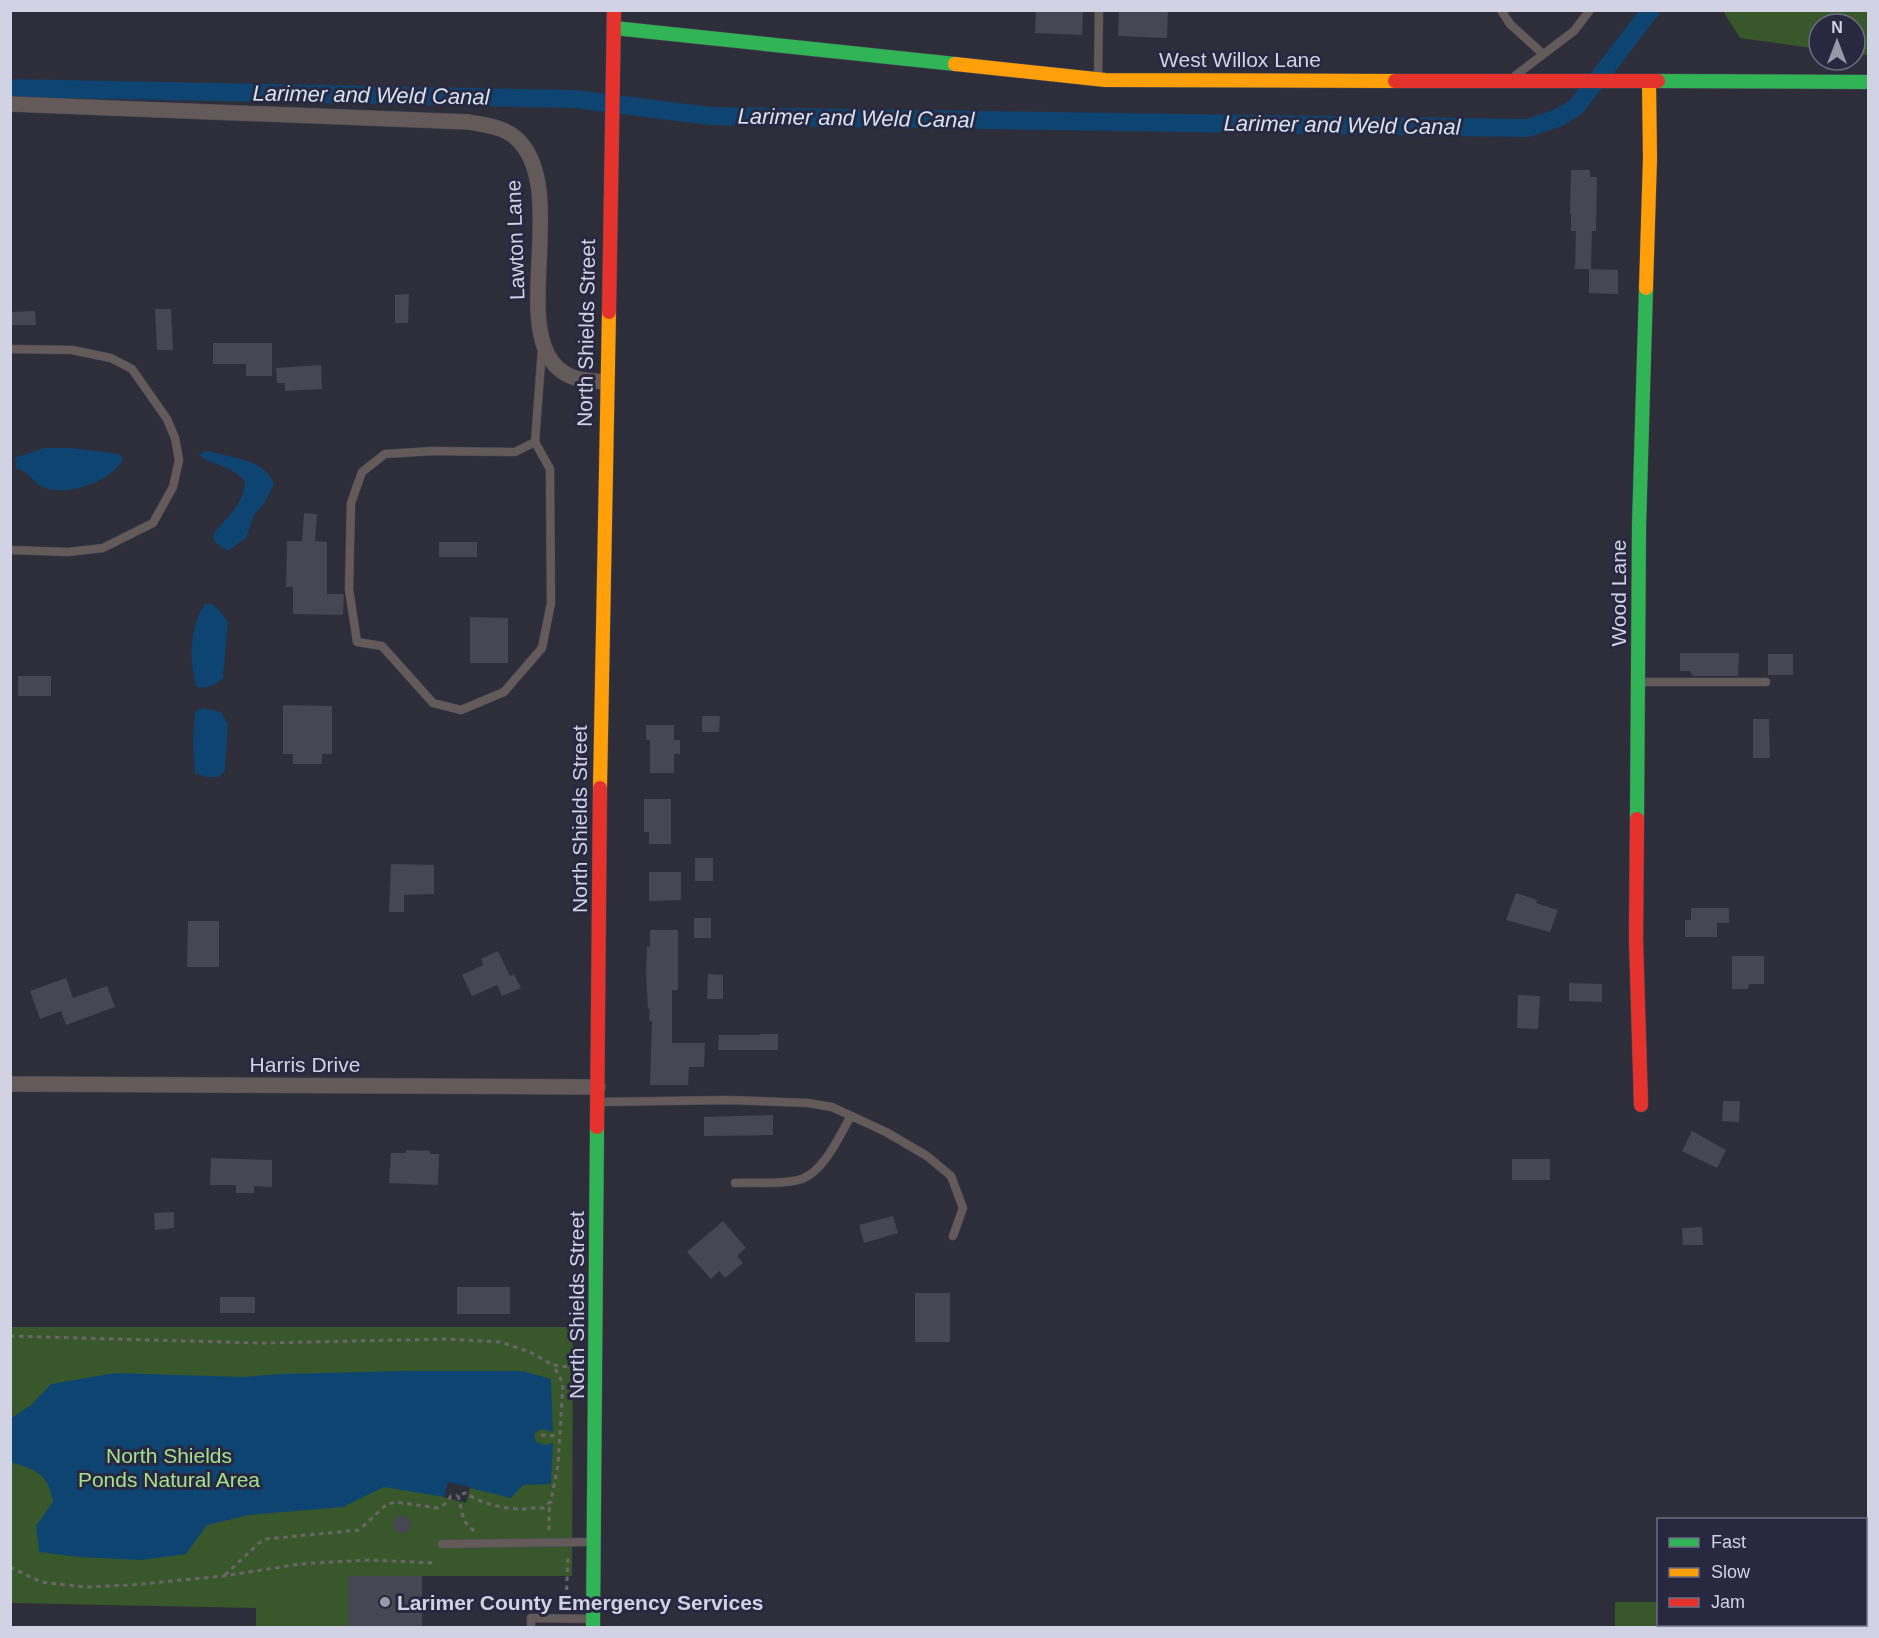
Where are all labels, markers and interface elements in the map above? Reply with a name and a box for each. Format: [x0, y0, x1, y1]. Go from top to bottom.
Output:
north arrow [1807, 12, 1867, 72]
text: N [1831, 19, 1843, 36]
street label: West Willox Lane [1159, 48, 1321, 71]
water label: Larimer and Weld Canal [252, 80, 491, 110]
water label: Larimer and Weld Canal [737, 103, 976, 133]
water label: Larimer and Weld Canal [1223, 110, 1462, 140]
street label: Lawton Lane [501, 179, 529, 301]
street label: North Shields Street [573, 239, 599, 427]
street label: Wood Lane [1607, 539, 1630, 647]
street label: North Shields Street [568, 725, 591, 913]
street label: Harris Drive [250, 1053, 360, 1076]
street label: North Shields Street [565, 1211, 588, 1399]
park label: North Shields Ponds Natural Area [78, 1444, 260, 1491]
legend [1657, 1518, 1867, 1626]
text: Fast [1711, 1532, 1746, 1552]
text: Slow [1711, 1562, 1751, 1582]
place label: Larimer County Emergency Services [397, 1591, 764, 1614]
text: Jam [1711, 1592, 1745, 1612]
marker: Larimer County Emergency Services [378, 1595, 392, 1609]

